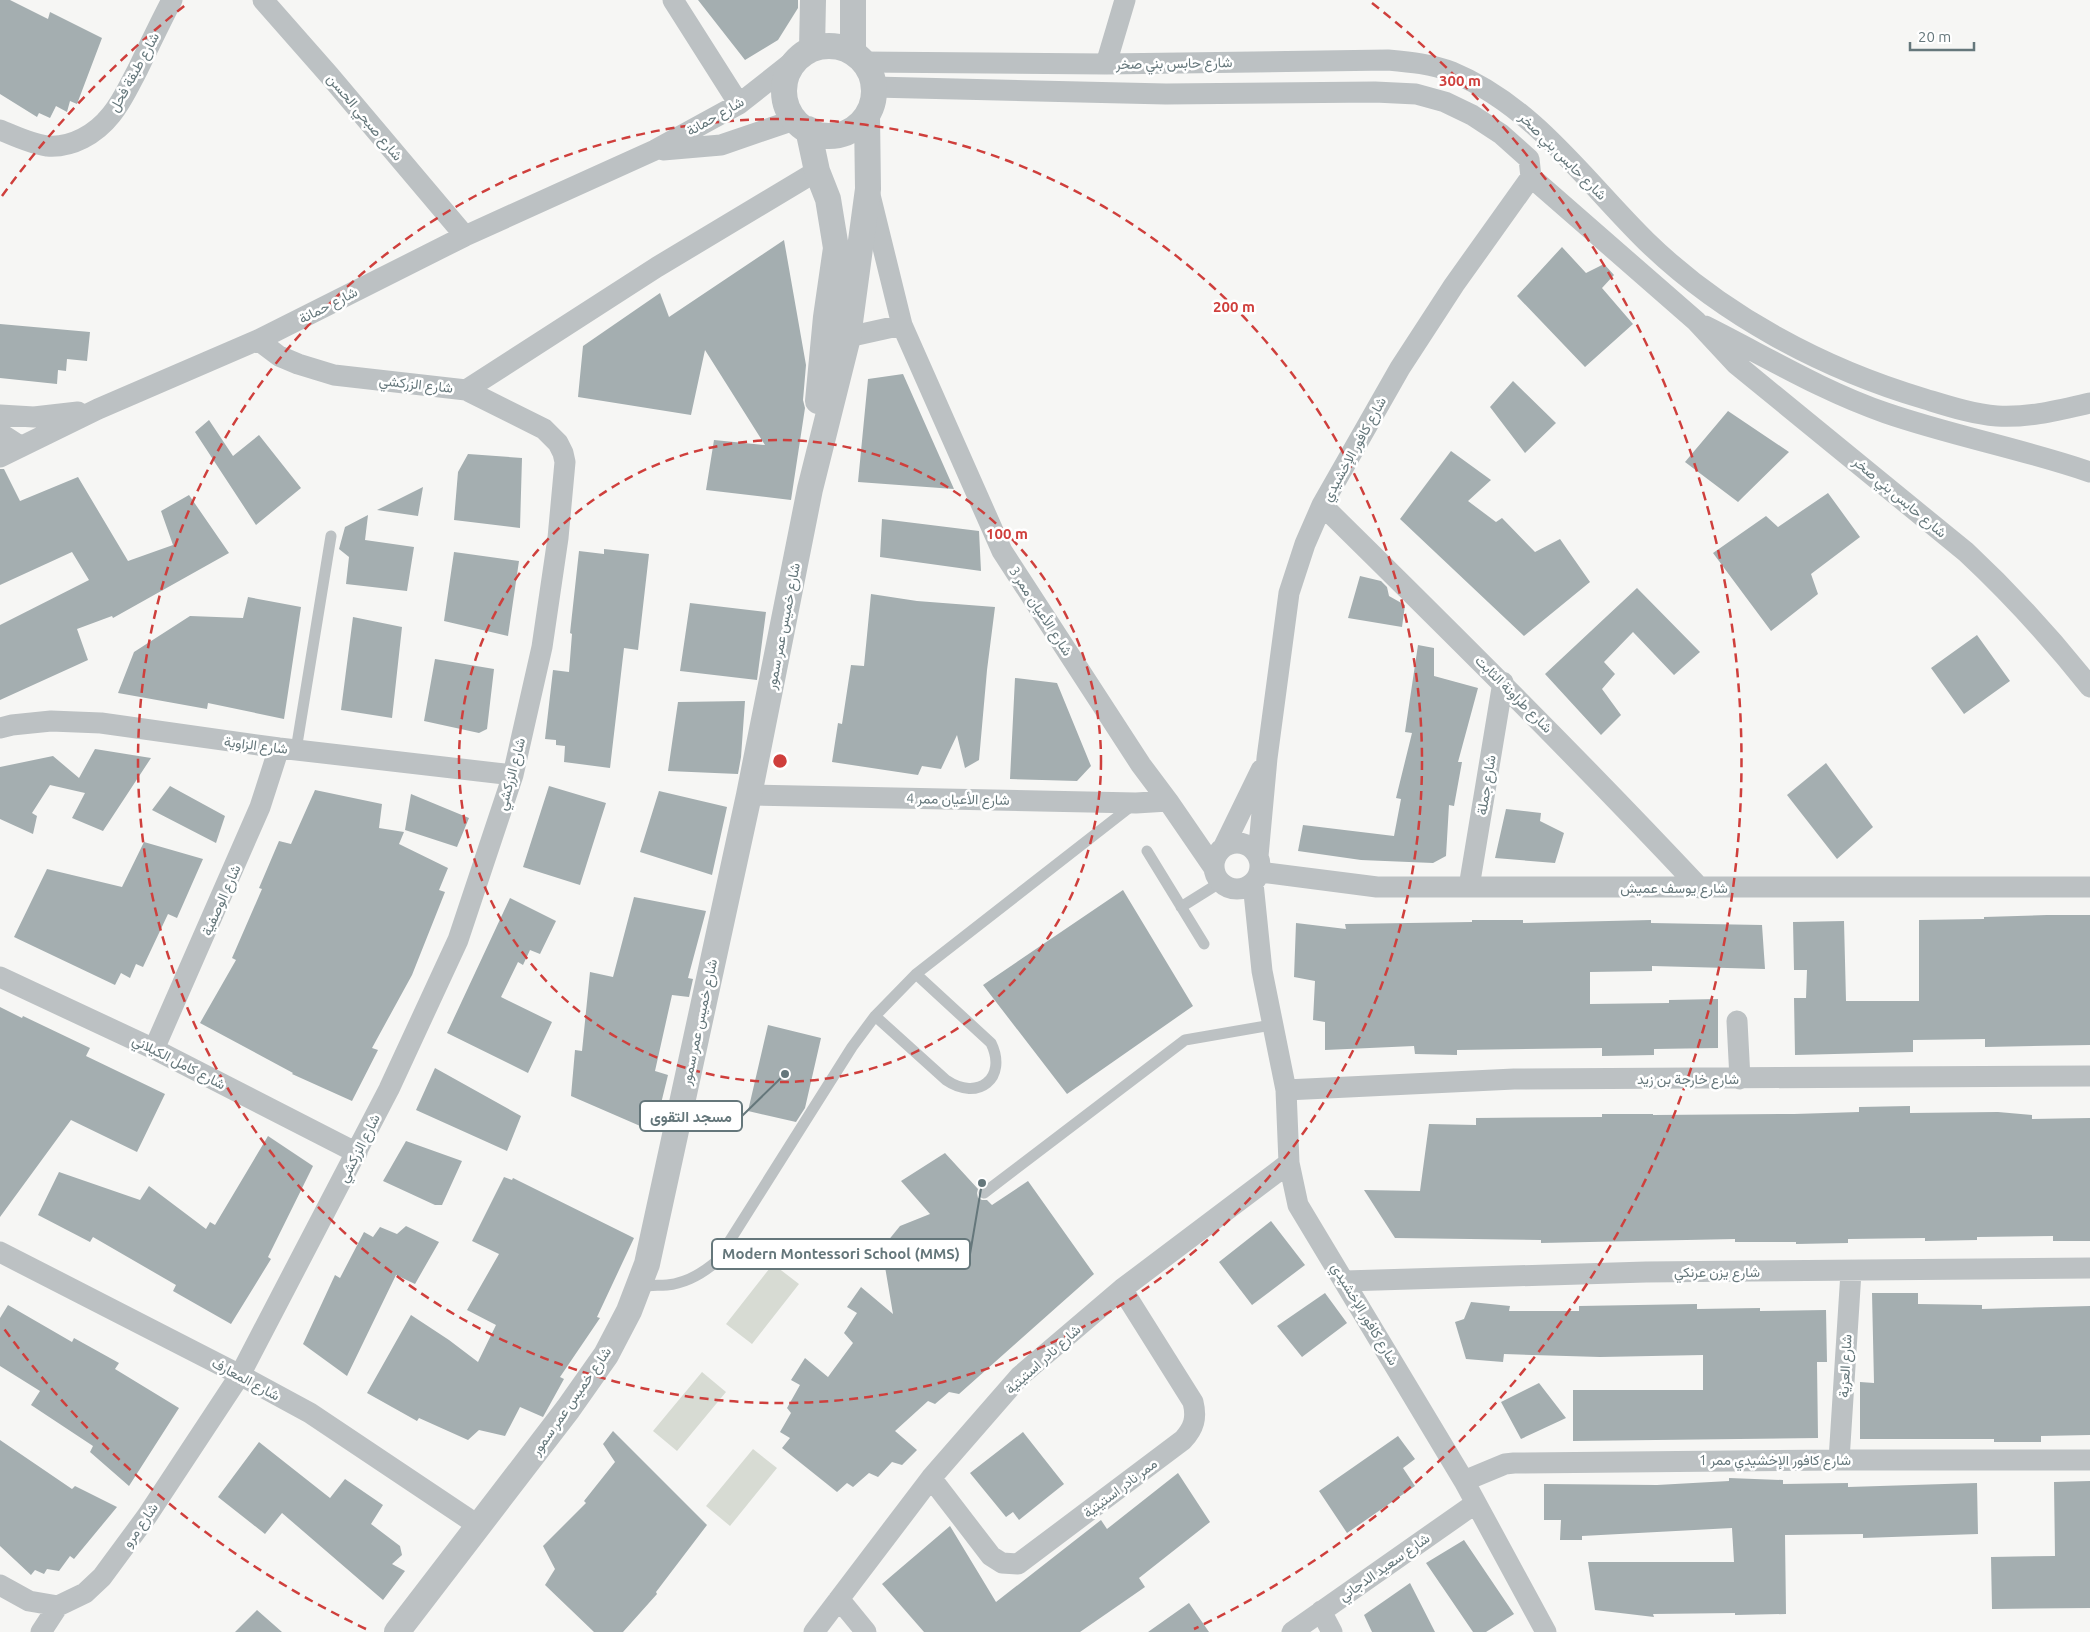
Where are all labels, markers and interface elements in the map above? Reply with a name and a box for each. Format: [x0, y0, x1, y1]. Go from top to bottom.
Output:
scale bar [1910, 20, 1974, 52]
text: 20 m [1918, 28, 1951, 45]
street label: شارع طبقة فحل [106, 30, 165, 116]
street label: شارع حابس بني صخر [1114, 54, 1233, 76]
street label: شارع صبحي الحسن [321, 70, 406, 166]
text: 300 m [1439, 72, 1481, 89]
street label: شارع حمانة [683, 93, 748, 141]
street label: شارع حابس بني صخر [1512, 108, 1610, 206]
street label: شارع حمانة [296, 283, 361, 329]
text: 200 m [1213, 298, 1255, 315]
street label: شارع الزركشي [378, 372, 454, 400]
street label: شارع كافور الإخشيدي [1319, 394, 1393, 506]
street label: شارع حابس بني صخر [1847, 453, 1950, 544]
text: 100 m [986, 525, 1028, 542]
street label: شارع خميس عمر سمور [763, 561, 806, 692]
street label: شارع الأعيان ممر 3 [1004, 563, 1076, 660]
street label: شارع طراونة الثابت [1470, 652, 1556, 738]
street label: شارع الزاوية [223, 733, 289, 760]
street label: شارع الزركشي [494, 736, 532, 813]
centre of rings [771, 752, 789, 770]
street label: شارع جملة [1473, 754, 1502, 817]
street label: شارع الأعيان ممر 4 [906, 790, 1010, 811]
street label: شارع الوصفية [198, 862, 246, 939]
street label: شارع يوسف عميش [1620, 880, 1728, 899]
street label: شارع خميس عمر سمور [678, 958, 723, 1088]
street label: شارع كامل الكيلاني [128, 1032, 228, 1096]
street label: شارع خارجة بن زيد [1637, 1071, 1739, 1090]
callout: مسجد التقوى [640, 1101, 742, 1131]
text: مسجد التقوى [650, 1108, 732, 1126]
street label: شارع الزركشي [335, 1111, 387, 1187]
callout: Modern Montessori School (MMS) [712, 1239, 970, 1269]
text: Modern Montessori School (MMS) [722, 1245, 960, 1262]
street label: شارع كافور الإخشيدي [1325, 1260, 1402, 1370]
street label: شارع يزن عرنكي [1674, 1264, 1760, 1284]
street label: شارع نادر استيتية [1002, 1321, 1086, 1399]
street label: شارع العزية [1835, 1334, 1858, 1398]
street label: شارع خميس عمر سمور [527, 1344, 617, 1461]
street label: شارع المعارف [208, 1354, 283, 1406]
street label: شارع كافور الإخشيدي ممر 1 [1699, 1452, 1851, 1472]
street label: ممر نادر استيتية [1080, 1455, 1161, 1522]
street label: شارع مرو [119, 1500, 163, 1552]
street label: شارع سعيد الدجاني [1336, 1530, 1435, 1608]

